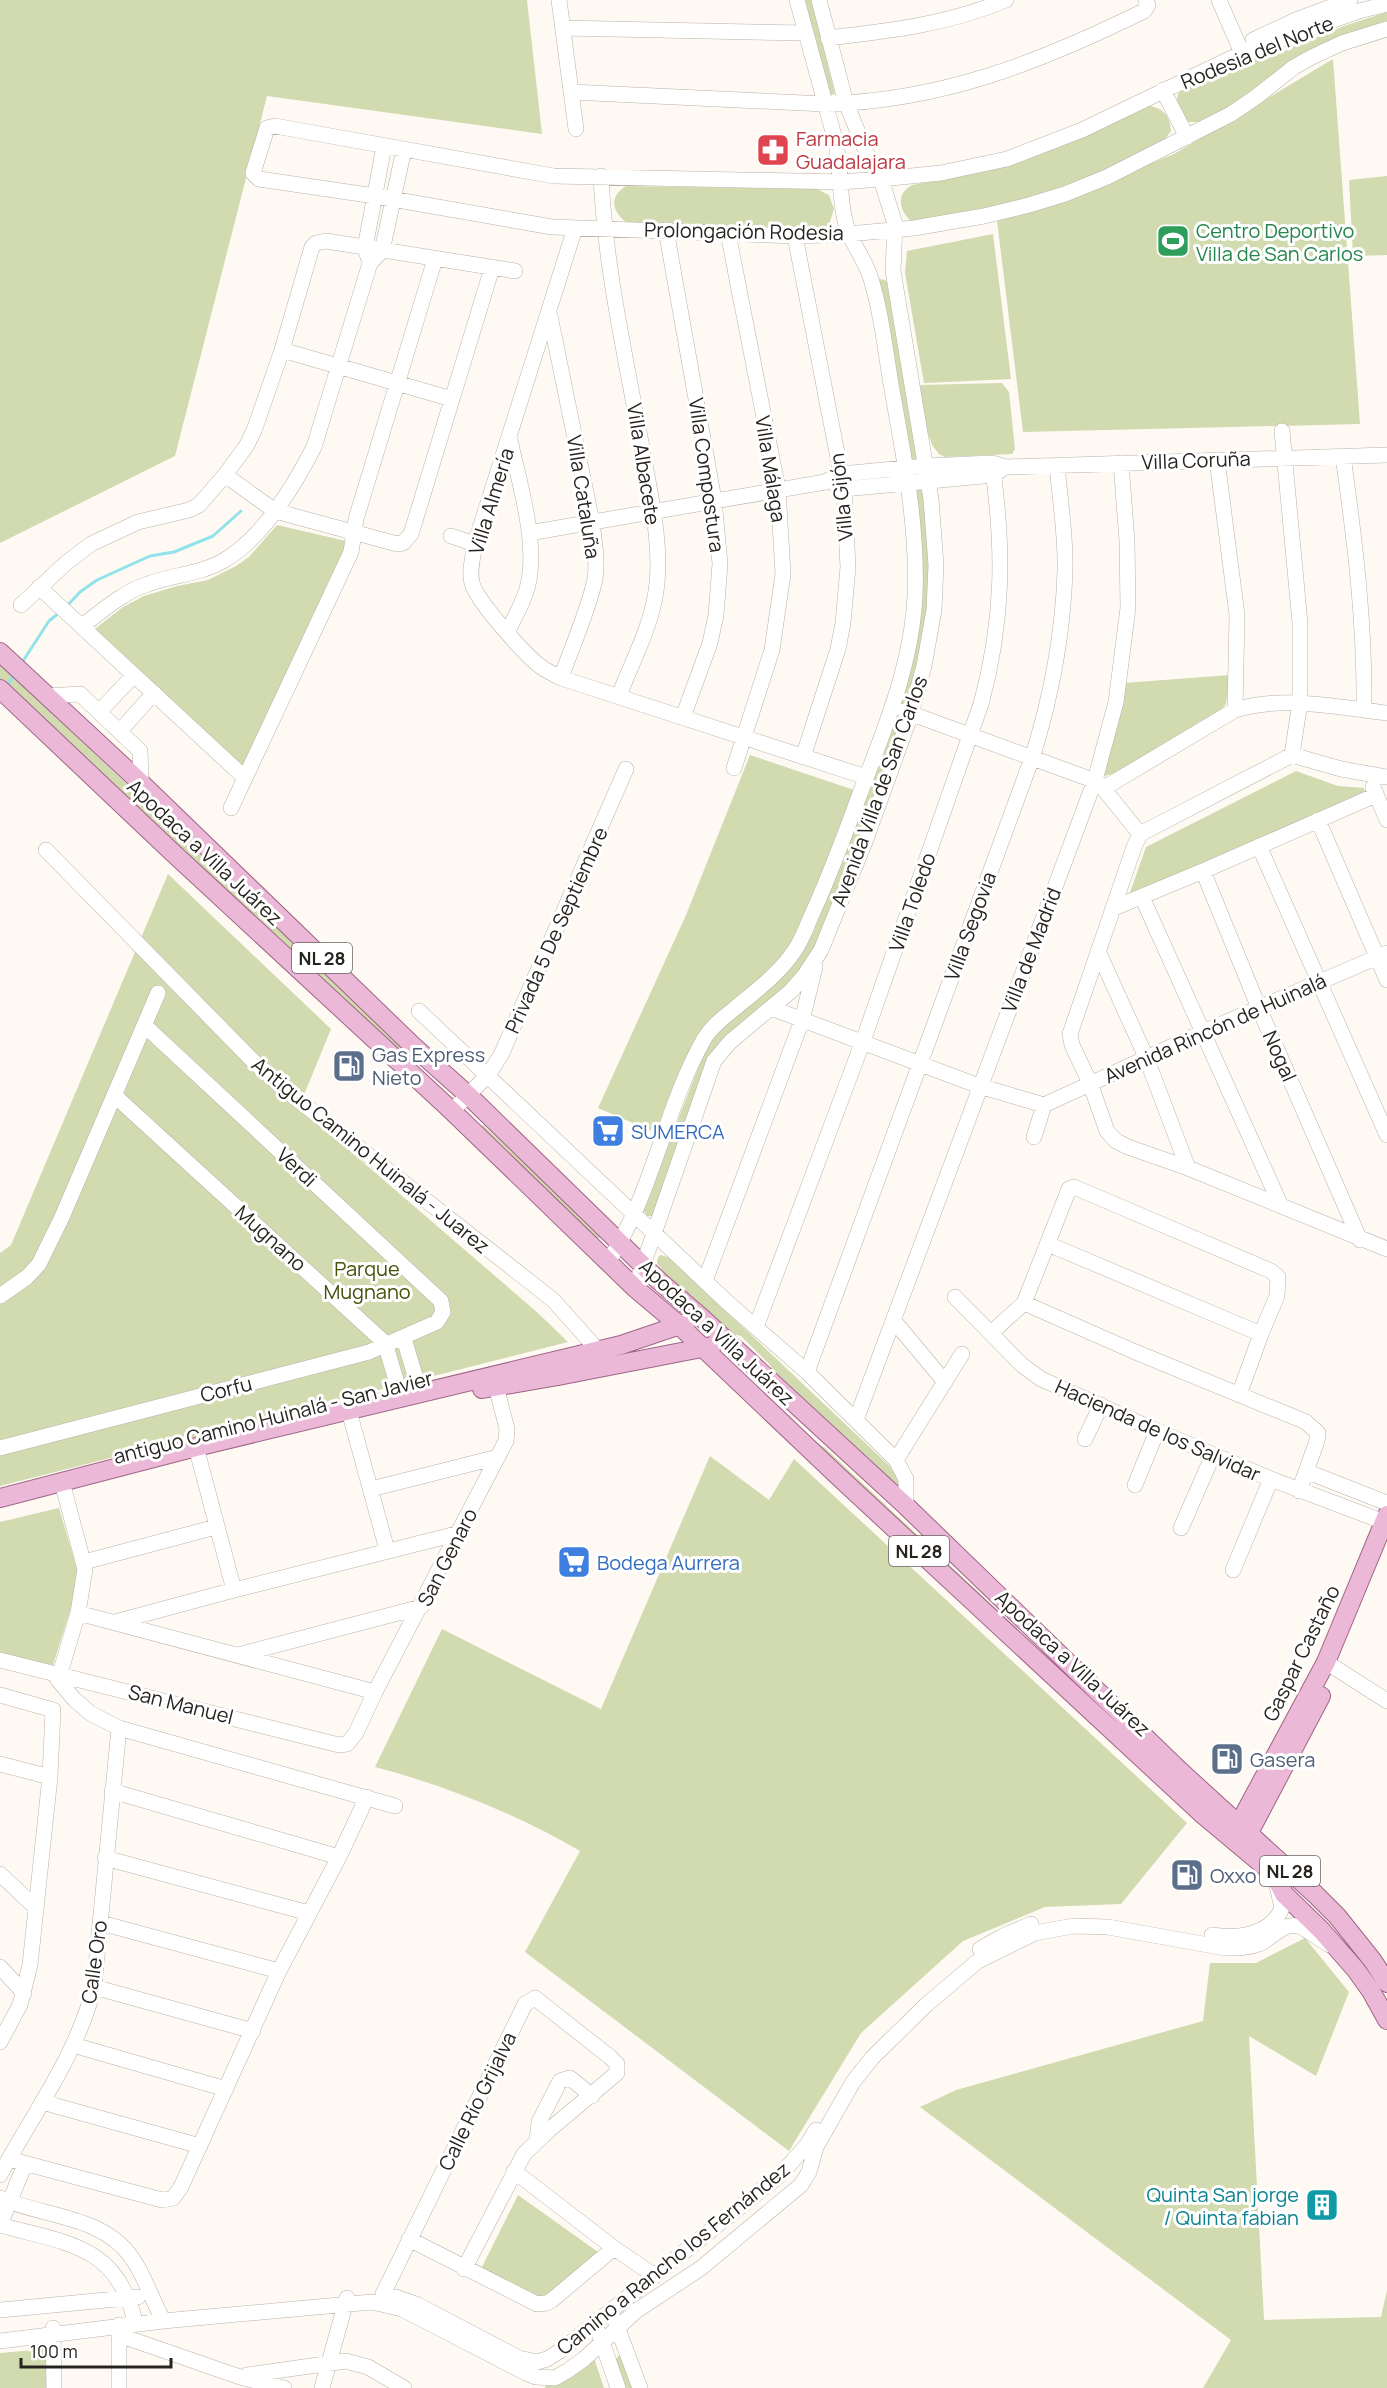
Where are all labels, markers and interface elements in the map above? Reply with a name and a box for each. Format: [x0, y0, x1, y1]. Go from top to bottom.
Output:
street label: Rodesia del Norte [1177, 9, 1337, 95]
place label: Farmacia Guadalajara [796, 125, 906, 175]
pharmacy icon: Farmacia Guadalajara [755, 132, 791, 168]
street label: Prolongación Rodesia [644, 216, 844, 246]
place label: Centro Deportivo Villa de San Carlos [1196, 217, 1363, 267]
sports icon: Centro Deportivo Villa de San Carlos [1155, 223, 1191, 259]
street label: Villa Compostura [683, 396, 731, 554]
street label: Villa Albacete [621, 401, 667, 527]
street label: Villa Málaga [749, 414, 793, 524]
street label: Villa Cataluña [561, 433, 607, 561]
street label: Villa Almería [462, 445, 520, 557]
street label: Villa Coruña [1141, 445, 1251, 475]
street label: Villa Gijón [823, 452, 859, 542]
street label: Avenida Villa de San Carlos [825, 672, 933, 910]
street label: Apodaca a Villa Juárez [122, 773, 288, 931]
street label: Privada 5 De Septiembre [498, 822, 614, 1038]
street label: Villa Toledo [882, 849, 942, 955]
street label: Villa Segovia [938, 868, 1002, 984]
street label: Villa de Madrid [995, 884, 1067, 1016]
road number: NL 28 [292, 943, 352, 973]
street label: Avenida Rincón de Huinalá [1100, 967, 1330, 1089]
street label: Nogal [1257, 1026, 1303, 1086]
place label: Gas Express Nieto [372, 1041, 485, 1091]
fuel station icon: Gas Express Nieto [331, 1048, 367, 1084]
street label: Antiguo Camino Huinalá - Juarez [247, 1051, 495, 1259]
supermarket icon: SUMERCA [590, 1113, 626, 1149]
place label: SUMERCA [631, 1118, 725, 1145]
street label: Verdi [271, 1141, 323, 1193]
street label: Mugnano [230, 1199, 313, 1277]
street label: Apodaca a Villa Juárez [634, 1253, 800, 1411]
park label: Parque Mugnano [323, 1255, 411, 1305]
street label: antiguo Camino Huinalá - San Javier [110, 1364, 436, 1470]
street label: Corfu [197, 1370, 255, 1408]
street label: Hacienda de los Salvidar [1051, 1373, 1265, 1487]
street label: San Genaro [411, 1503, 483, 1611]
road number: NL 28 [889, 1536, 949, 1566]
supermarket icon: Bodega Aurrera [556, 1544, 592, 1580]
place label: Bodega Aurrera [597, 1549, 740, 1576]
street label: Gaspar Castaño [1256, 1580, 1346, 1726]
street label: Apodaca a Villa Juárez [990, 1584, 1156, 1742]
street label: San Manuel [126, 1678, 236, 1730]
fuel station icon: Gasera [1209, 1741, 1245, 1777]
place label: Gasera [1250, 1746, 1315, 1773]
road number: NL 28 [1260, 1856, 1320, 1886]
fuel station icon: Oxxo [1169, 1857, 1205, 1893]
place label: Oxxo [1210, 1862, 1257, 1889]
street label: Calle Oro [75, 1918, 113, 2005]
street label: Calle Río Grijalva [432, 2027, 522, 2175]
street label: Camino a Rancho los Fernández [551, 2155, 795, 2361]
place label: Quinta San jorge / Quinta fabian [1146, 2181, 1299, 2231]
building icon: Quinta San jorge / Quinta fabian [1304, 2187, 1340, 2223]
scale bar [21, 2331, 171, 2369]
text: 100 m [30, 2339, 78, 2363]

